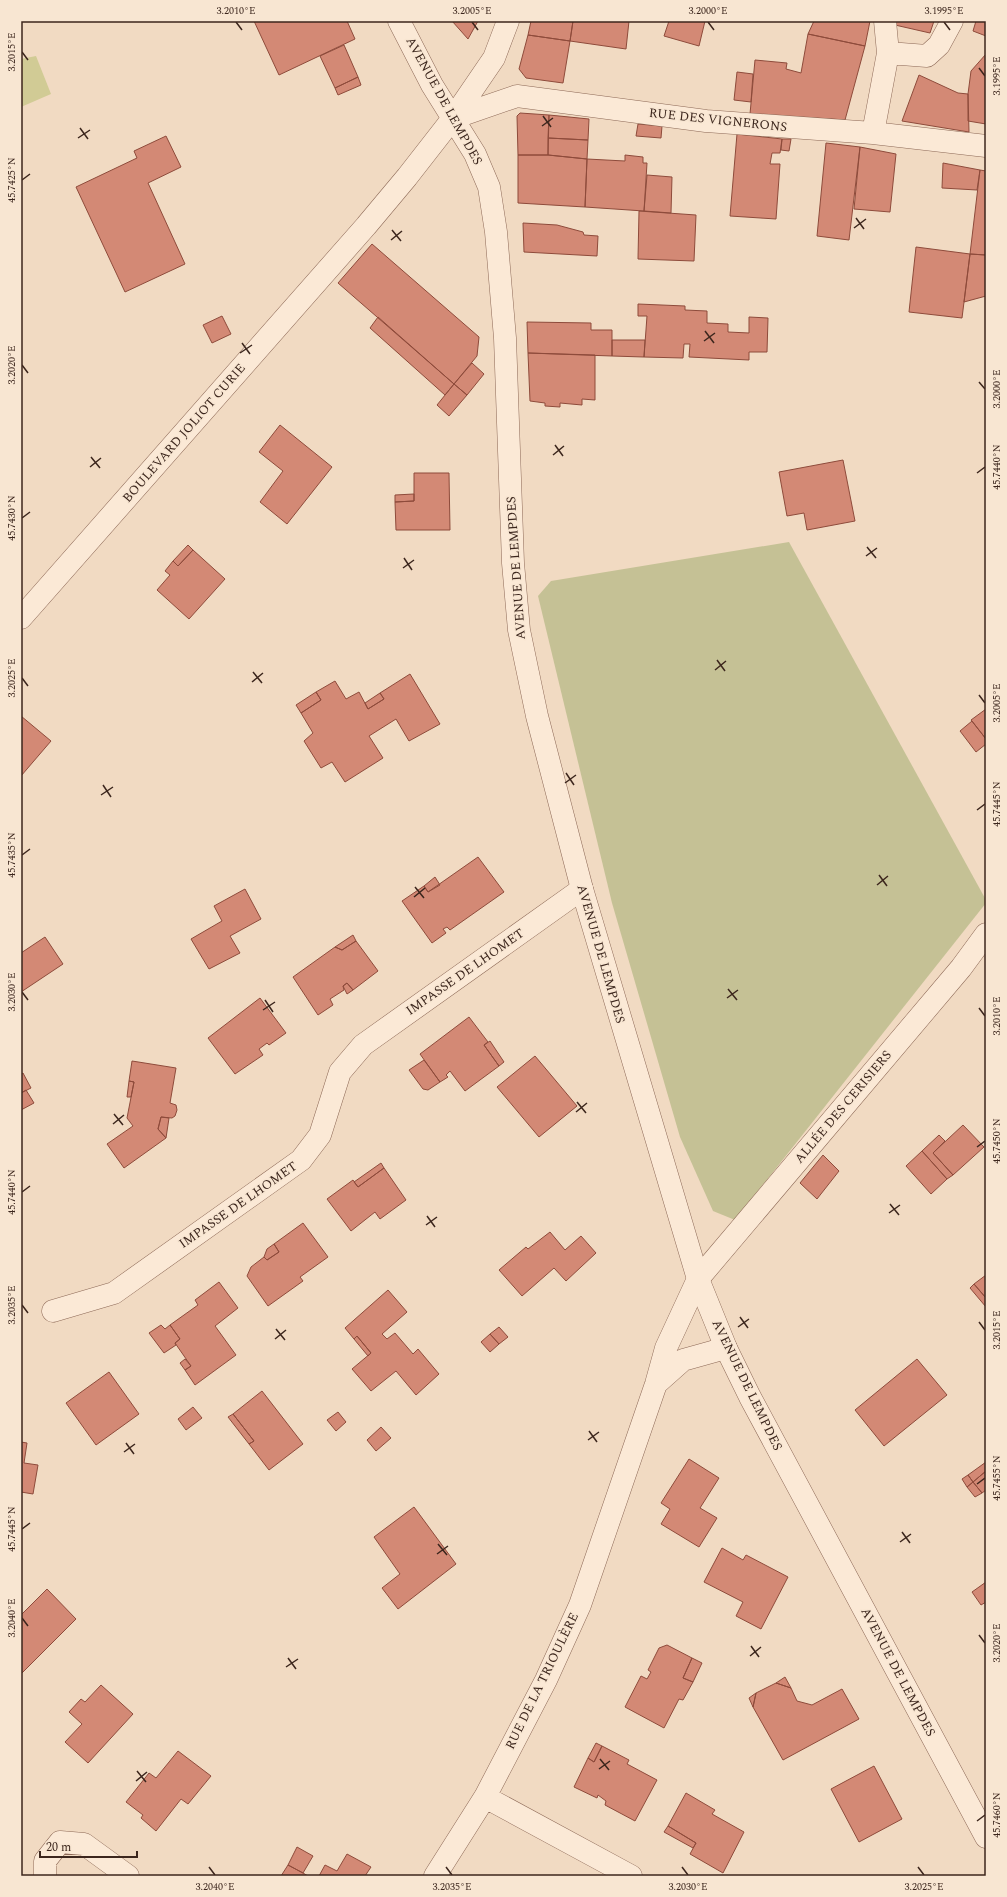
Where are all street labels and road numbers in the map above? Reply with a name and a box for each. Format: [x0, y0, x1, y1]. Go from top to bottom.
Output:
street label: AVENUE DE LEMPDES [400, 33, 488, 169]
street label: RUE DES VIGNERONS [648, 103, 788, 137]
street label: BOULEVARD JOLIOT CURIE [118, 359, 250, 507]
street label: AVENUE DE LEMPDES [501, 496, 531, 640]
street label: AVENUE DE LEMPDES [572, 882, 630, 1026]
street label: IMPASSE DE LHOMET [402, 923, 529, 1021]
street label: ALLÉE DES CERISIERS [790, 1046, 896, 1168]
street label: IMPASSE DE LHOMET [175, 1156, 302, 1254]
street label: AVENUE DE LEMPDES [707, 1316, 788, 1454]
street label: AVENUE DE LEMPDES [855, 1604, 941, 1740]
street label: RUE DE LA TRIOULÈRE [500, 1609, 584, 1753]

